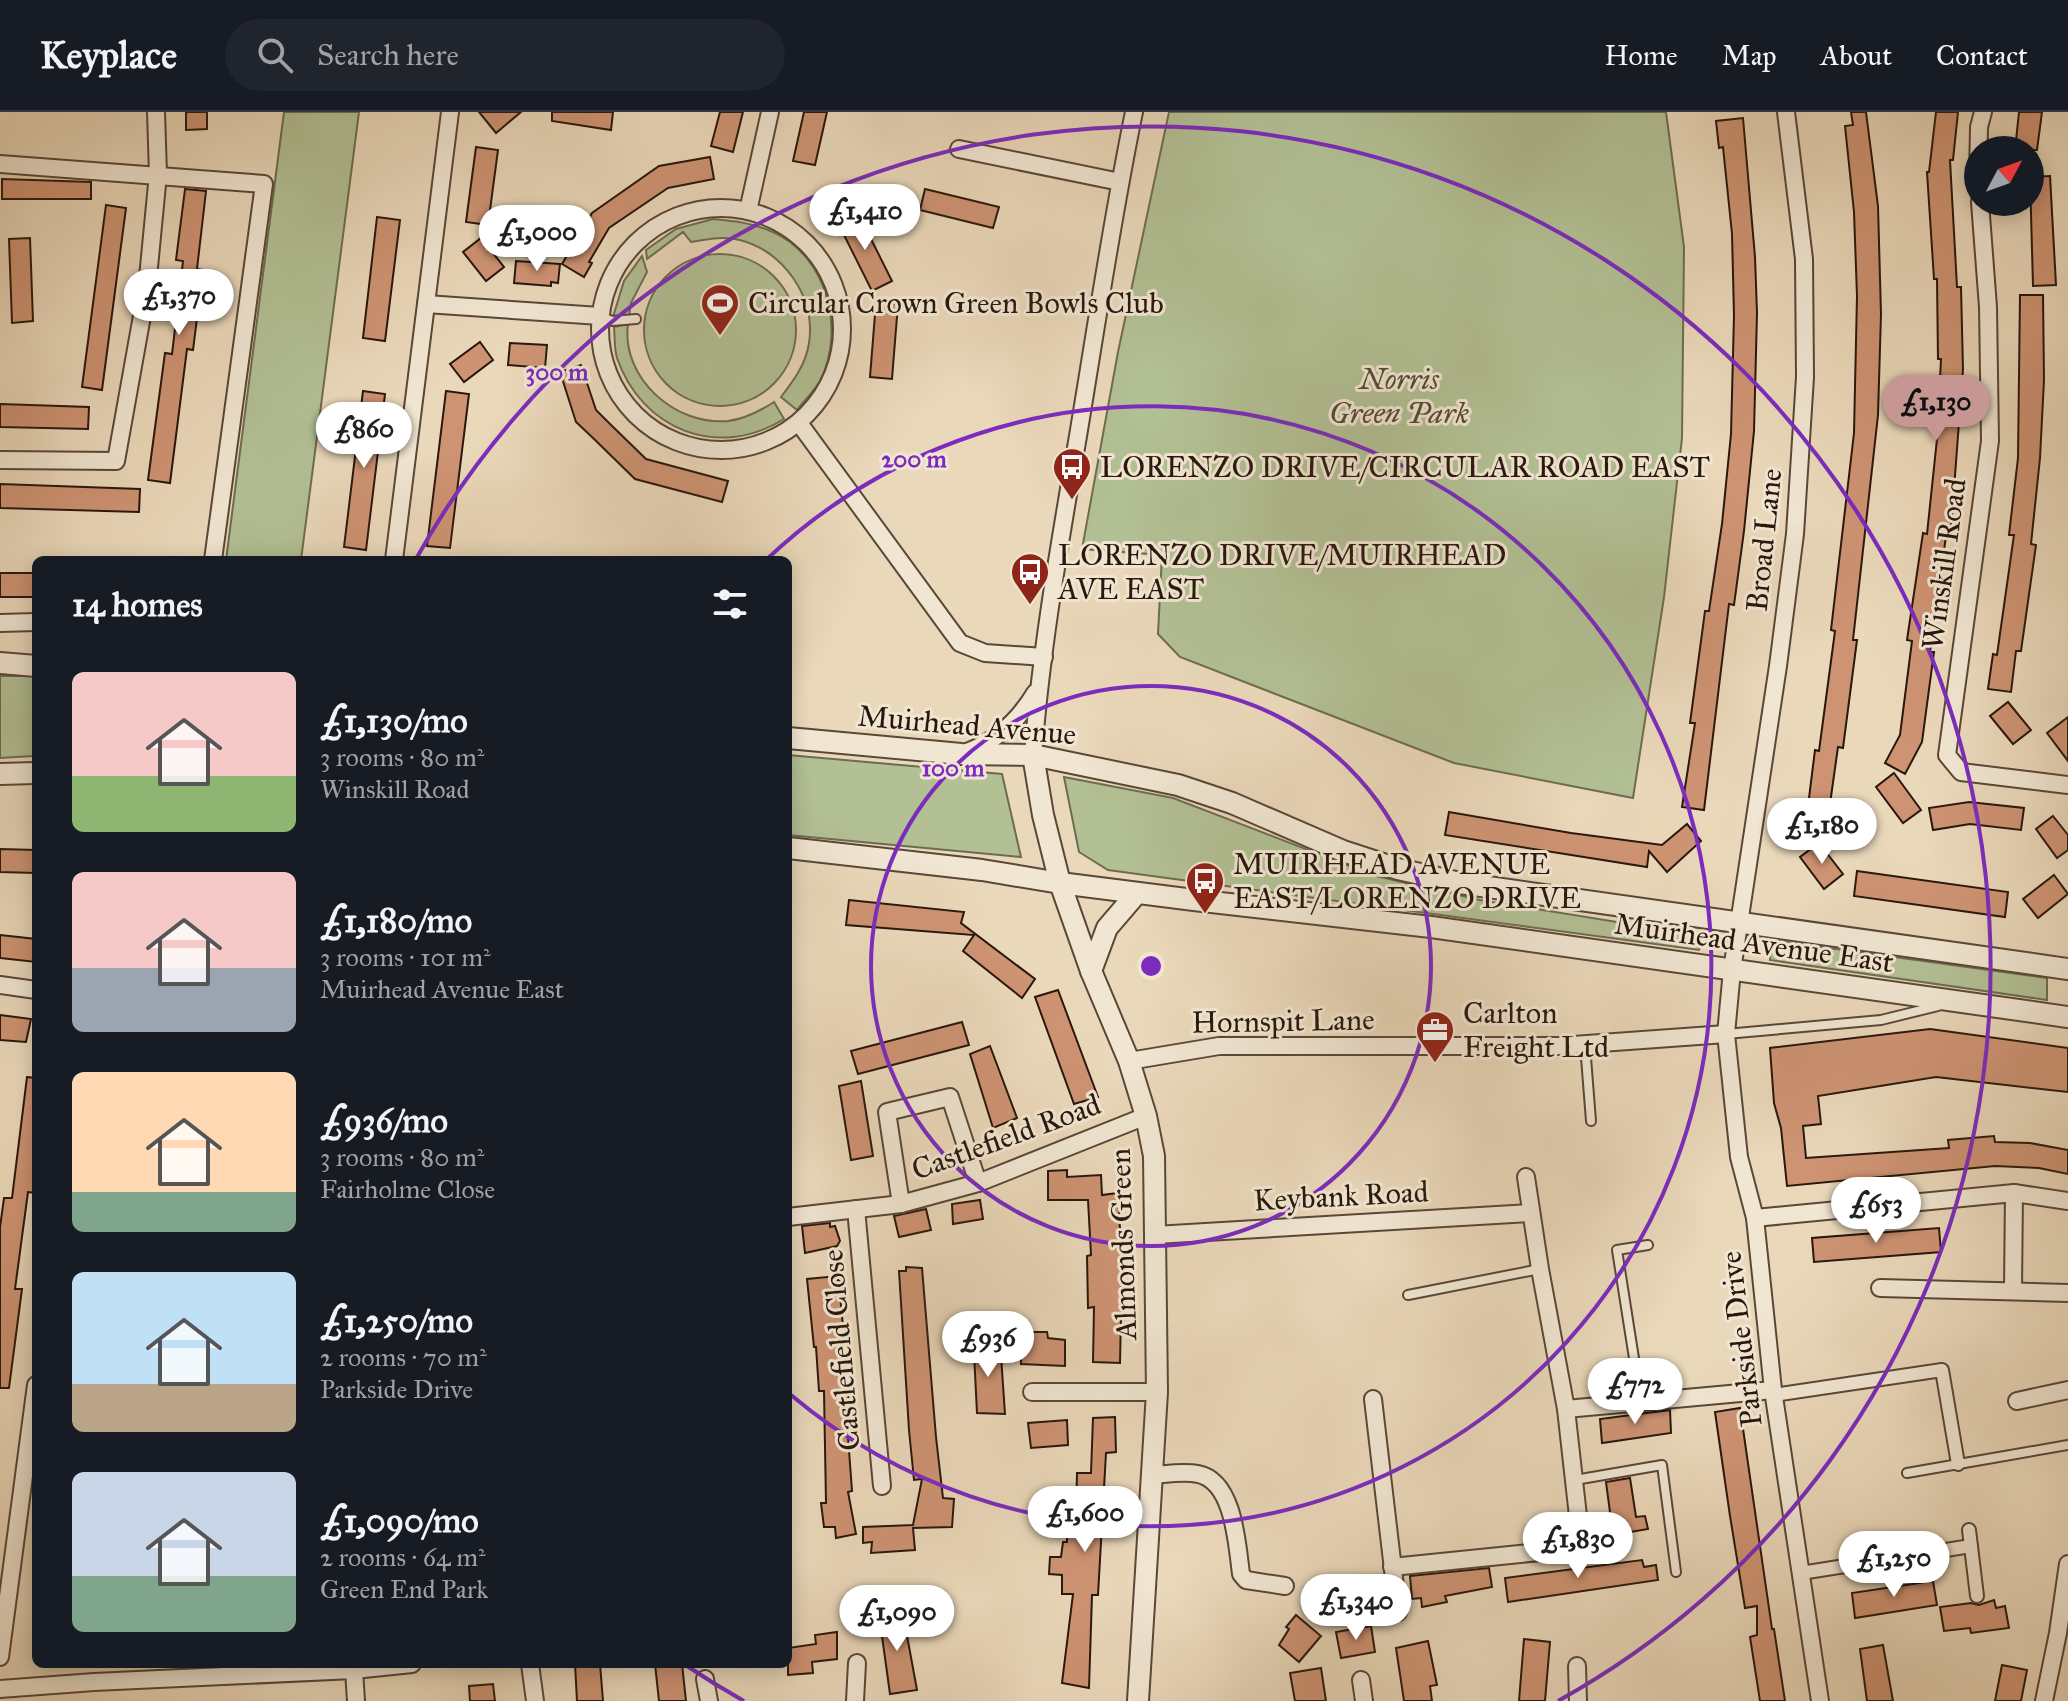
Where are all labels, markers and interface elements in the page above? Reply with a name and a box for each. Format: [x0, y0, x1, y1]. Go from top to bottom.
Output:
search box [225, 19, 785, 91]
text: Keyplace [40, 32, 177, 78]
icon: search [253, 33, 297, 77]
text: Search here [317, 37, 459, 73]
text: Home [1605, 38, 1678, 73]
text: Map [1722, 38, 1776, 73]
text: About [1820, 38, 1892, 73]
text: Contact [1936, 38, 2028, 73]
north arrow [1964, 136, 2044, 216]
map controls [1964, 136, 2044, 216]
pin: £1,410 [800, 184, 930, 252]
text: £1,410 [827, 194, 903, 226]
pin: £1,000 [472, 205, 602, 273]
text: £1,000 [497, 215, 577, 247]
pin: £1,370 [114, 269, 244, 337]
text: £1,370 [142, 279, 216, 311]
sports icon: Circular Crown Green Bowls Club [699, 282, 741, 337]
place label: Circular Crown Green Bowls Club [748, 285, 1164, 321]
text: 300 m [526, 357, 589, 387]
park label: Norris Green Park [1329, 361, 1469, 431]
pin: £1,130 [1871, 375, 2001, 443]
text: £1,130 [1901, 385, 1971, 417]
pin: £860 [317, 402, 411, 470]
text: £860 [334, 412, 394, 444]
text: 200 m [881, 444, 947, 474]
bus stop icon: LORENZO DRIVE/CIRCULAR ROAD EAST [1051, 446, 1093, 501]
place label: LORENZO DRIVE/CIRCULAR ROAD EAST [1100, 449, 1710, 485]
street label: Broad Lane [1739, 467, 1789, 613]
street label: Winskill Road [1914, 476, 1974, 652]
place label: LORENZO DRIVE/MUIRHEAD AVE EAST [1056, 537, 1506, 607]
bus stop icon: LORENZO DRIVE/MUIRHEAD AVE EAST [1009, 551, 1051, 606]
icon: filters [708, 582, 752, 626]
text: 14 homes [72, 584, 203, 625]
street label: Muirhead Avenue [856, 698, 1078, 752]
text: £1,130/mo [320, 700, 468, 741]
icon: home [136, 704, 232, 800]
text: 3 rooms · 80 m² [320, 741, 484, 773]
text: 100 m [922, 753, 985, 783]
text: Winskill Road [320, 773, 470, 805]
pin: £1,180 [1757, 798, 1887, 866]
text: £1,180 [1785, 808, 1859, 840]
place label: MUIRHEAD AVENUE EAST/LORENZO DRIVE [1233, 846, 1581, 916]
bus stop icon: MUIRHEAD AVENUE EAST/LORENZO DRIVE [1184, 860, 1226, 915]
text: £1,180/mo [320, 900, 472, 941]
icon: home [136, 904, 232, 1000]
street label: Muirhead Avenue East [1612, 906, 1896, 980]
text: 3 rooms · 101 m² [320, 941, 491, 973]
centre of rings [1137, 952, 1165, 980]
text: Muirhead Avenue East [320, 973, 564, 1005]
place label: Carlton Freight Ltd [1463, 995, 1609, 1065]
street label: Hornspit Lane [1191, 1001, 1375, 1041]
office icon: Carlton Freight Ltd [1414, 1009, 1456, 1064]
street label: Castlefield Road [907, 1086, 1105, 1188]
text: £936/mo [320, 1100, 448, 1141]
icon: home [136, 1104, 232, 1200]
text: 3 rooms · 80 m² [320, 1141, 484, 1173]
street label: Almonds Green [1102, 1148, 1144, 1342]
text: Fairholme Close [320, 1173, 495, 1205]
street label: Keybank Road [1253, 1173, 1429, 1219]
pin: £653 [1829, 1177, 1923, 1245]
text: £653 [1849, 1187, 1903, 1219]
street label: Castlefield Close [814, 1248, 868, 1452]
street label: Parkside Drive [1712, 1249, 1770, 1429]
text: £1,250/mo [320, 1300, 473, 1341]
icon: home [136, 1304, 232, 1400]
pin: £936 [941, 1311, 1035, 1379]
text: £936 [960, 1321, 1016, 1353]
text: 2 rooms · 70 m² [320, 1341, 487, 1373]
pin: £772 [1588, 1358, 1682, 1426]
text: £772 [1606, 1368, 1664, 1400]
text: Parkside Drive [320, 1373, 473, 1405]
pin: £1,600 [1020, 1486, 1150, 1554]
text: £1,600 [1046, 1496, 1124, 1528]
text: £1,090/mo [320, 1500, 479, 1541]
icon: home [136, 1504, 232, 1600]
pin: £1,830 [1513, 1512, 1643, 1580]
text: £1,830 [1541, 1522, 1615, 1554]
pin: £1,250 [1829, 1531, 1959, 1599]
text: 2 rooms · 64 m² [320, 1541, 486, 1573]
text: £1,250 [1857, 1541, 1931, 1573]
text: Green End Park [320, 1573, 488, 1605]
pin: £1,340 [1291, 1574, 1421, 1642]
text: £1,340 [1318, 1584, 1394, 1616]
pin: £1,090 [832, 1585, 962, 1653]
text: £1,090 [857, 1595, 937, 1627]

